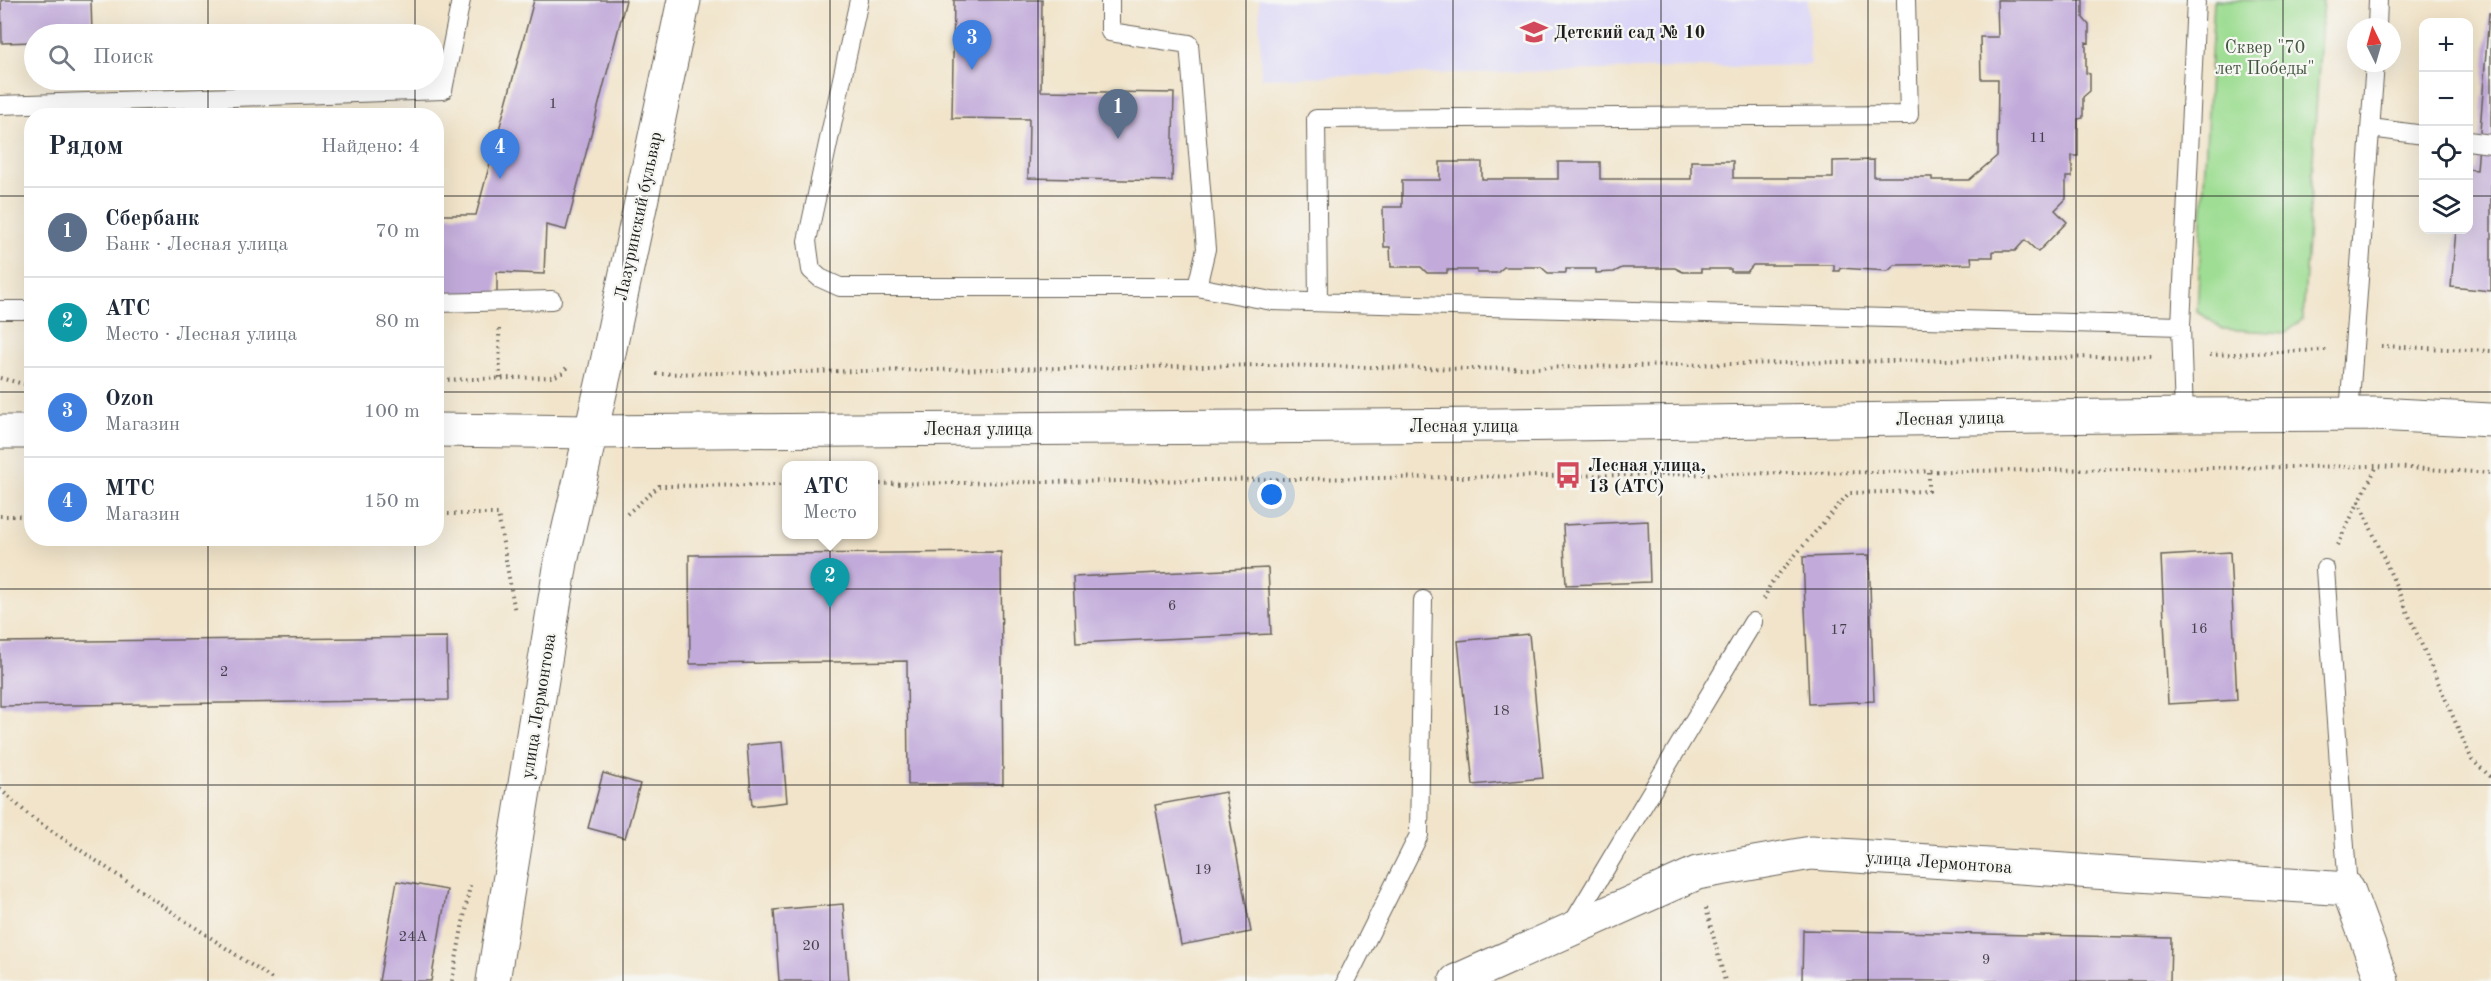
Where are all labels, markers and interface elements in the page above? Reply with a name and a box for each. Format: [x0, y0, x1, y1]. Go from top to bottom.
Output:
school or university icon: Детский сад № 10 [1519, 17, 1549, 47]
north arrow [2347, 18, 2401, 72]
map controls [2419, 18, 2473, 234]
button: + [2419, 18, 2473, 72]
pin: 3 [952, 20, 992, 70]
search box [24, 24, 444, 90]
place label: Детский сад № 10 [1554, 24, 1705, 42]
park label: Сквер "70 лет Победы" [2216, 39, 2315, 78]
icon: search [45, 41, 78, 74]
text: Поиск [93, 46, 154, 68]
button: − [2419, 72, 2473, 126]
pin: 1 [1098, 90, 1138, 139]
house number: 1 [549, 97, 557, 112]
button: locate [2419, 126, 2473, 180]
pin: 4 [480, 130, 520, 179]
street label: Лазуринский бульвар [612, 130, 666, 302]
house number: 11 [2029, 131, 2047, 146]
text: Рядом [48, 134, 123, 160]
text: Найдено: 4 [321, 137, 420, 157]
button: layers [2419, 180, 2473, 234]
text: Сбербанк [105, 208, 199, 230]
text: 1 [62, 222, 73, 242]
text: 70 m [375, 222, 420, 242]
text: Банк · Лесная улица [105, 235, 288, 255]
text: АТС [105, 298, 150, 320]
text: 2 [62, 312, 73, 332]
text: 80 m [375, 312, 420, 332]
text: Место · Лесная улица [105, 325, 297, 345]
text: Ozon [105, 388, 154, 410]
text: 3 [62, 402, 73, 422]
text: 100 m [364, 402, 420, 422]
street label: Лесная улица [1895, 409, 2005, 429]
text: Магазин [105, 415, 180, 435]
street label: Лесная улица [1409, 418, 1519, 436]
street label: Лесная улица [923, 421, 1033, 439]
place label: Лесная улица, 13 (АТС) [1588, 457, 1706, 496]
bus stop icon: Лесная улица, 13 (АТС) [1553, 460, 1583, 490]
popup [782, 461, 878, 539]
text: АТС [803, 476, 848, 498]
text: МТС [105, 478, 155, 500]
your location [1257, 480, 1286, 509]
text: 4 [62, 492, 73, 512]
text: 150 m [364, 492, 420, 512]
text: Место [803, 503, 857, 523]
text: Магазин [105, 505, 180, 525]
pin: 2 [810, 558, 850, 608]
house number: 6 [1168, 599, 1176, 614]
house number: 16 [2190, 622, 2208, 637]
house number: 17 [1830, 623, 1848, 638]
street label: улица Лермонтова [519, 632, 559, 780]
house number: 2 [220, 665, 228, 680]
house number: 18 [1492, 704, 1510, 719]
street label: улица Лермонтова [1865, 849, 2013, 877]
house number: 19 [1194, 863, 1212, 878]
house number: 24А [399, 930, 428, 945]
house number: 20 [802, 939, 820, 954]
house number: 9 [1982, 953, 1990, 968]

